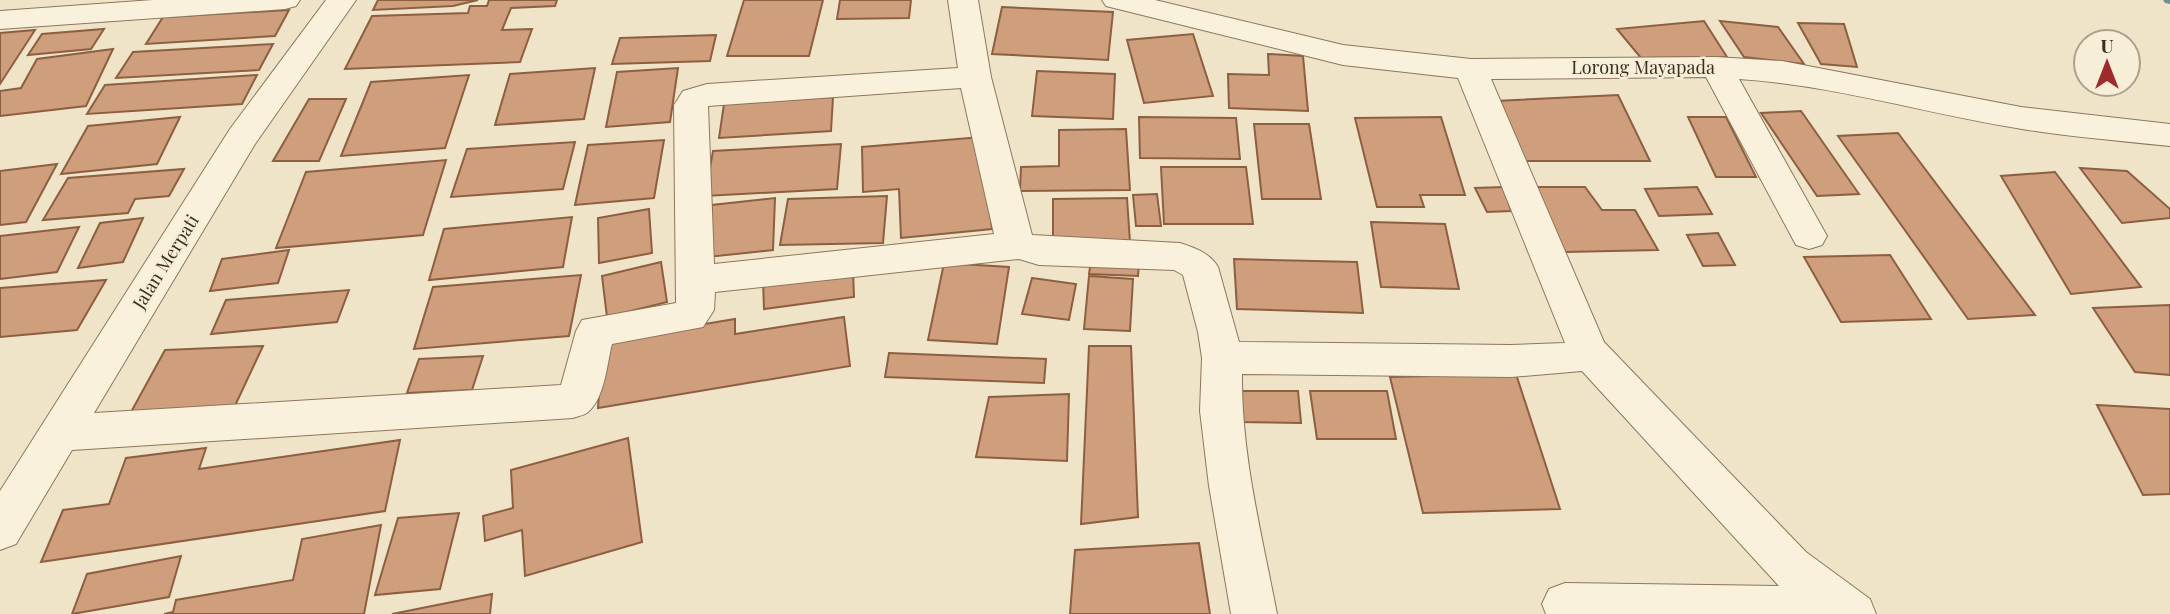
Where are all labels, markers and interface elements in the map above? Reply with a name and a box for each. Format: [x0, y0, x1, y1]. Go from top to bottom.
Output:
north arrow [2072, 28, 2142, 98]
text: U [2100, 32, 2114, 58]
street label: Lorong Mayapada [1571, 55, 1715, 79]
street label: Jalan Merpati [126, 210, 204, 314]

